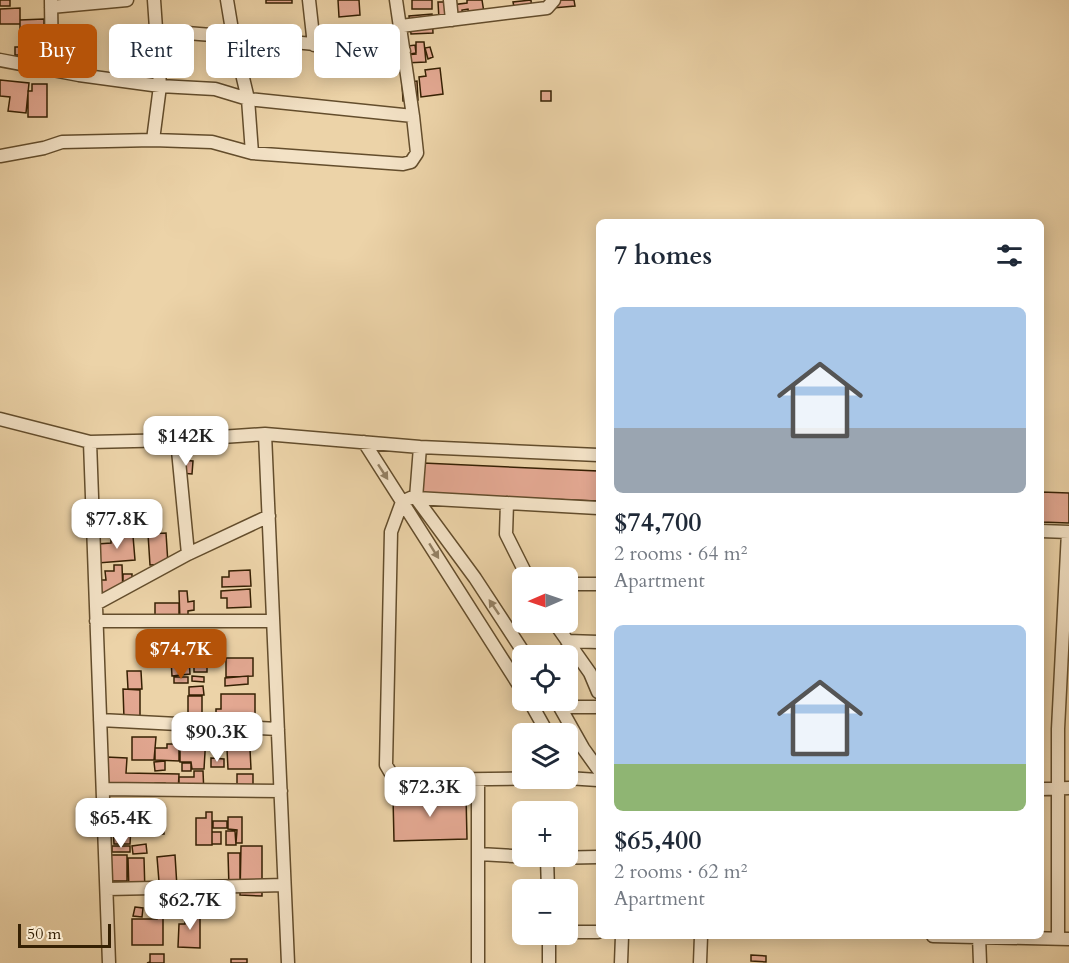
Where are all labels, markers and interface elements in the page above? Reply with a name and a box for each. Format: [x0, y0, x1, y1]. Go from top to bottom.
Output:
chip: Buy [18, 24, 97, 78]
chip: Rent [109, 24, 194, 78]
chip: Filters [206, 24, 302, 78]
chip: New [314, 24, 400, 78]
text: 7 homes [614, 238, 712, 273]
icon: filters [993, 239, 1026, 272]
icon: home [766, 346, 874, 454]
pin: $142K [144, 416, 228, 467]
text: $142K [157, 422, 215, 449]
one-way arrow [378, 464, 389, 480]
pin: $77.8K [68, 499, 166, 550]
text: $77.8K [86, 505, 148, 532]
text: $74,700 [614, 505, 702, 540]
text: 2 rooms · 64 m² [614, 540, 747, 567]
one-way arrow [428, 543, 439, 560]
north arrow [512, 567, 578, 633]
map controls [512, 567, 578, 945]
text: Apartment [614, 567, 705, 594]
one-way arrow [488, 599, 499, 615]
pin: $74.7K [132, 629, 230, 680]
text: $74.7K [150, 635, 212, 662]
button: locate [512, 645, 578, 711]
icon: home [766, 664, 874, 772]
pin: $90.3K [168, 712, 266, 763]
text: $90.3K [186, 718, 248, 745]
button: layers [512, 723, 578, 789]
pin: $72.3K [381, 767, 479, 818]
text: $72.3K [399, 773, 461, 800]
pin: $65.4K [72, 798, 170, 849]
button: + [512, 801, 578, 867]
text: $65.4K [90, 804, 152, 831]
text: $65,400 [614, 823, 702, 858]
text: 2 rooms · 62 m² [614, 858, 747, 885]
button: − [512, 879, 578, 945]
pin: $62.7K [141, 880, 239, 931]
text: Apartment [614, 885, 705, 912]
text: $62.7K [159, 886, 221, 913]
scale bar [18, 921, 111, 948]
text: 50 m [27, 923, 61, 945]

